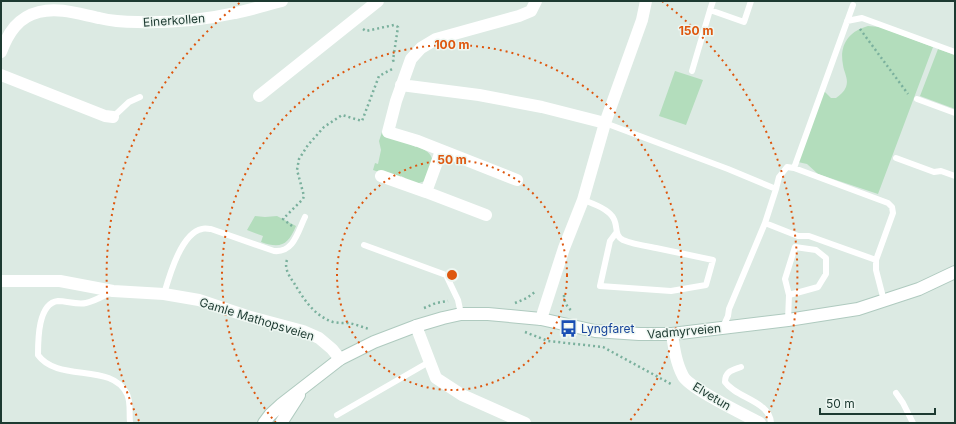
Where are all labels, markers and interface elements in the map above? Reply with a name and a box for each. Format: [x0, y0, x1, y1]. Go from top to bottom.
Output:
street label: Einerkollen [142, 10, 206, 30]
text: 150 m [679, 23, 713, 38]
text: 100 m [434, 37, 470, 52]
text: 50 m [437, 152, 467, 167]
centre of rings [445, 268, 459, 282]
street label: Gamle Mathopsveien [198, 294, 316, 344]
bus stop icon: Lyngfaret [558, 318, 578, 338]
street label: Vadmyrveien [646, 320, 722, 342]
place label: Lyngfaret [581, 321, 634, 336]
street label: Elvetun [690, 379, 734, 413]
scale bar [820, 390, 935, 416]
text: 50 m [826, 396, 855, 411]

